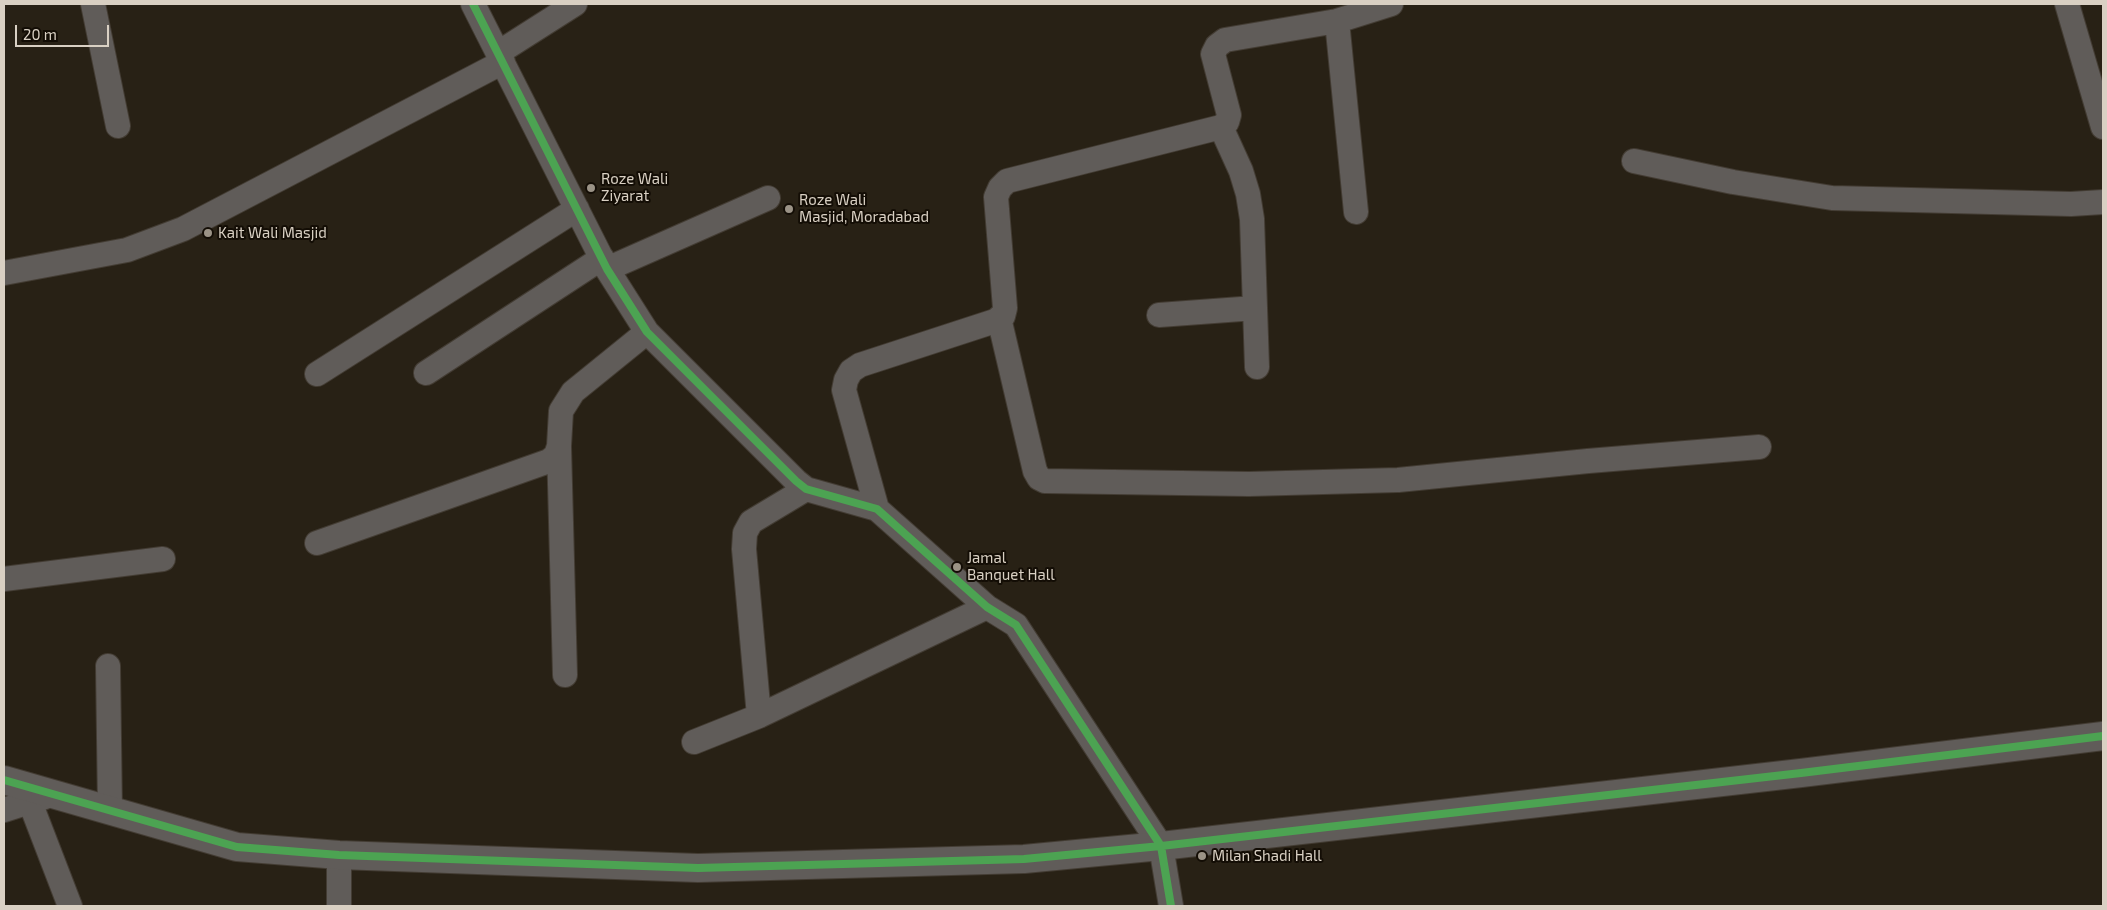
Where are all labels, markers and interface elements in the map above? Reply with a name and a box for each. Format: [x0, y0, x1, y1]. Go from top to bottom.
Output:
scale bar [18, 15, 111, 47]
text: 20 m [23, 25, 57, 43]
place label: Roze Wali Ziyarat [601, 170, 668, 205]
marker: Roze Wali Ziyarat [585, 182, 597, 194]
place label: Roze Wali Masjid, Moradabad [799, 191, 929, 226]
marker: Roze Wali Masjid, Moradabad [783, 203, 795, 215]
place label: Kait Wali Masjid [218, 224, 327, 242]
marker: Kait Wali Masjid [202, 227, 214, 239]
place label: Jamal Banquet Hall [967, 549, 1055, 584]
marker: Jamal Banquet Hall [951, 561, 963, 573]
place label: Milan Shadi Hall [1212, 847, 1322, 865]
marker: Milan Shadi Hall [1196, 850, 1208, 862]

